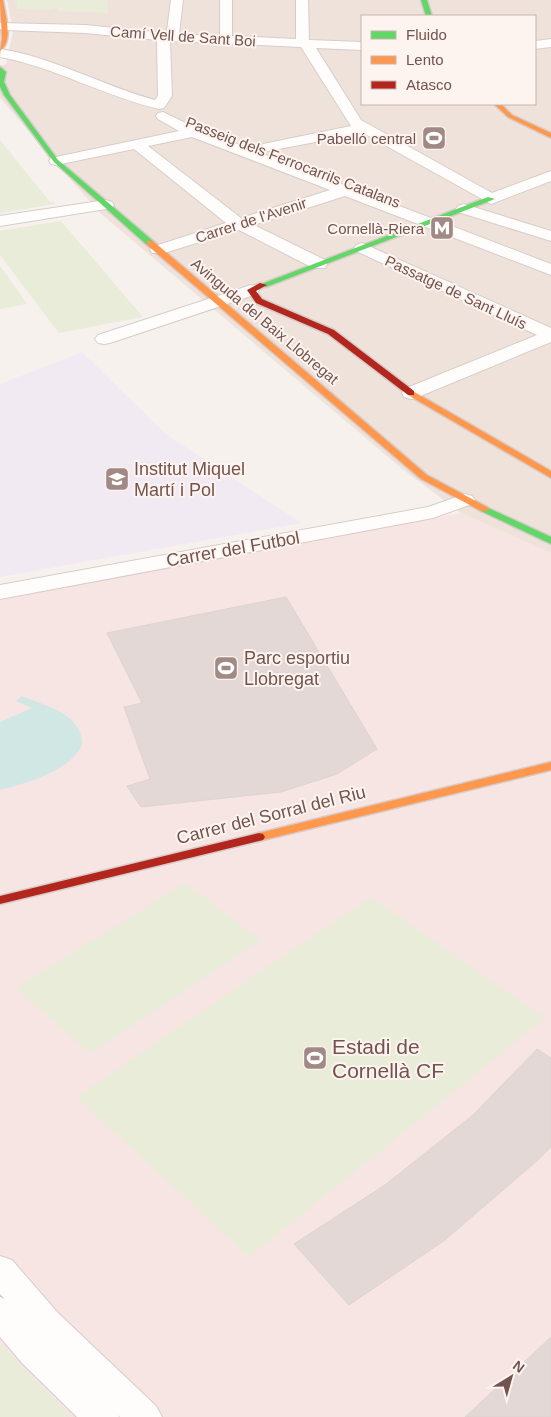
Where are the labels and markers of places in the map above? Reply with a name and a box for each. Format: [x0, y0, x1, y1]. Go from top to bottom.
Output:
sports icon: Pabelló central [421, 125, 447, 151]
place label: Pabelló central [317, 130, 416, 147]
metro station icon: Cornellà-Riera [429, 215, 455, 241]
place label: Cornellà-Riera [327, 220, 425, 237]
place label: Institut Miquel Martí i Pol [134, 459, 245, 500]
school or university icon: Institut Miquel Martí i Pol [104, 466, 130, 492]
place label: Parc esportiu Llobregat [244, 648, 350, 689]
sports icon: Parc esportiu Llobregat [213, 655, 239, 681]
place label: Estadi de Cornellà CF [332, 1035, 444, 1082]
sports icon: Estadi de Cornellà CF [302, 1045, 328, 1071]

